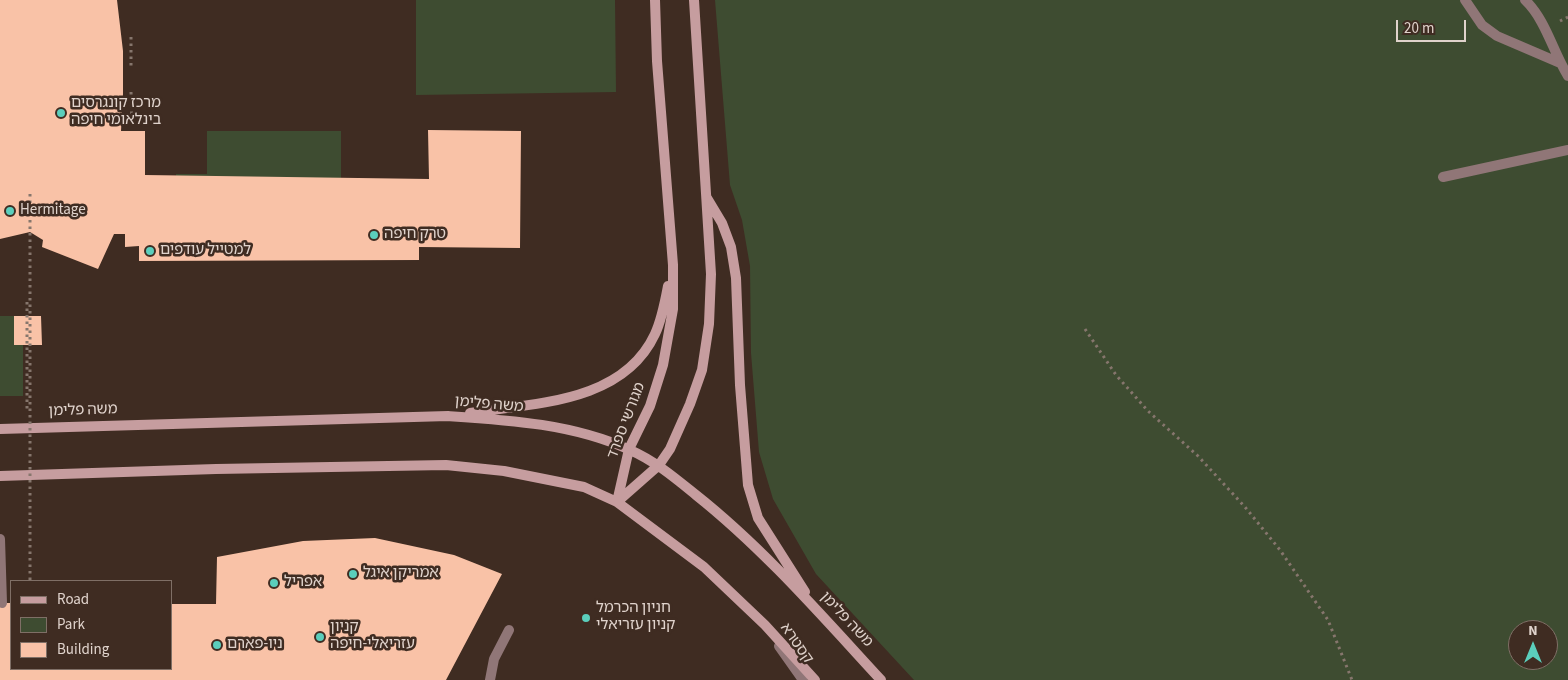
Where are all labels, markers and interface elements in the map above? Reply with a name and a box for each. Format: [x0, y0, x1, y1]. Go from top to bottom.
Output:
scale bar [1398, 10, 1468, 42]
text: 20 m [1404, 18, 1434, 39]
place label: מרכז קונגרסים בינלאומי חיפה [71, 95, 161, 130]
marker: מרכז קונגרסים בינלאומי חיפה [55, 107, 67, 119]
place label: Hermitage [20, 202, 86, 220]
marker: Hermitage [4, 205, 16, 217]
place label: טרק חיפה [384, 226, 446, 244]
marker: טרק חיפה [368, 229, 380, 241]
place label: למטייל עודפים [160, 242, 251, 260]
marker: למטייל עודפים [144, 245, 156, 257]
street label: מגורשי ספרד [604, 380, 650, 462]
street label: משה פלימן [454, 393, 524, 417]
street label: משה פלימן [48, 401, 118, 421]
place label: אמריקן איגל [363, 565, 439, 583]
marker: אמריקן איגל [347, 568, 359, 580]
place label: אפריל [284, 574, 322, 592]
marker: אפריל [268, 577, 280, 589]
legend [10, 580, 172, 670]
text: Road [57, 589, 89, 610]
street label: משה פלימן [816, 589, 876, 651]
place label: חניון הכרמל קניון עזריאלי [596, 600, 676, 635]
marker: חניון הכרמל קניון עזריאלי [580, 612, 592, 624]
text: Park [57, 614, 85, 635]
place label: קניון עזריאלי-חיפה [330, 619, 415, 654]
street label: קסטרא [776, 620, 816, 668]
north arrow [1508, 620, 1558, 670]
text: N [1528, 621, 1538, 641]
marker: קניון עזריאלי-חיפה [314, 631, 326, 643]
place label: ניו-פארם [227, 636, 283, 654]
text: Building [57, 639, 109, 660]
marker: ניו-פארם [211, 639, 223, 651]

